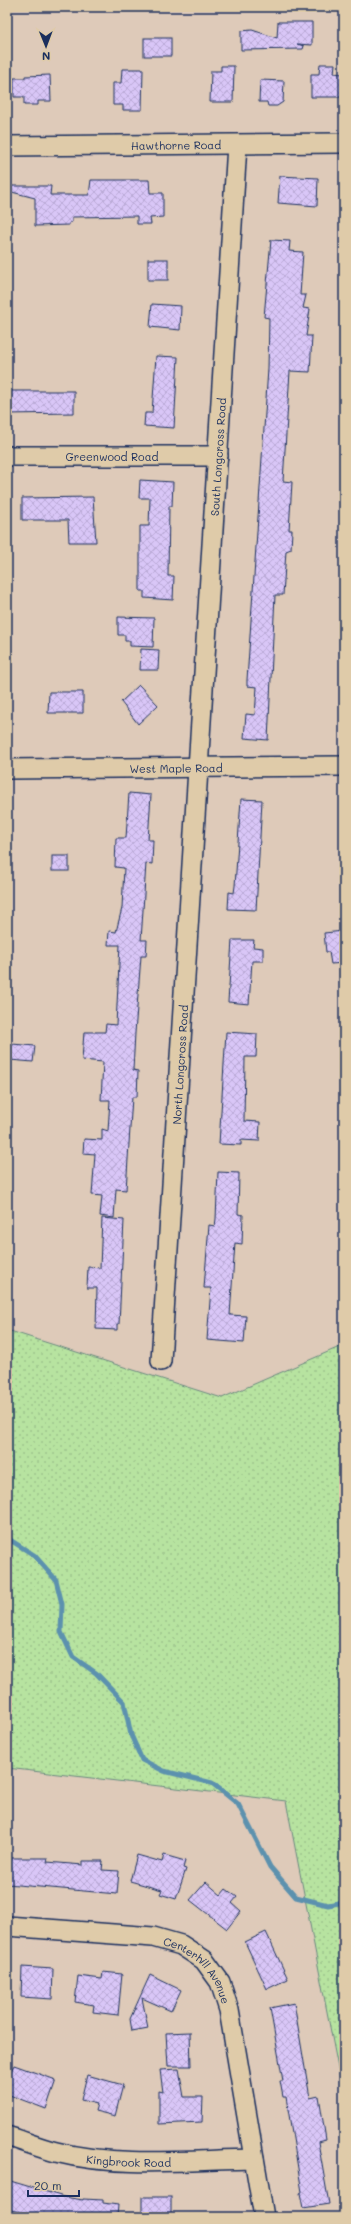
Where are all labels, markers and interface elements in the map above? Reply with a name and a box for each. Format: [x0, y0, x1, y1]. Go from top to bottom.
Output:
north arrow [26, 26, 66, 66]
text: N [42, 49, 50, 64]
street label: Hawthorne Road [131, 137, 221, 152]
street label: South Longcross Road [206, 397, 229, 516]
street label: Greenwood Road [66, 449, 159, 464]
street label: West Maple Road [129, 760, 223, 775]
street label: North Longcross Road [168, 1004, 191, 1125]
street label: Centerhill Avenue [162, 1933, 234, 2006]
street label: Kingbrook Road [85, 2150, 171, 2169]
scale bar [28, 2172, 79, 2198]
text: 20 m [34, 2177, 62, 2193]

